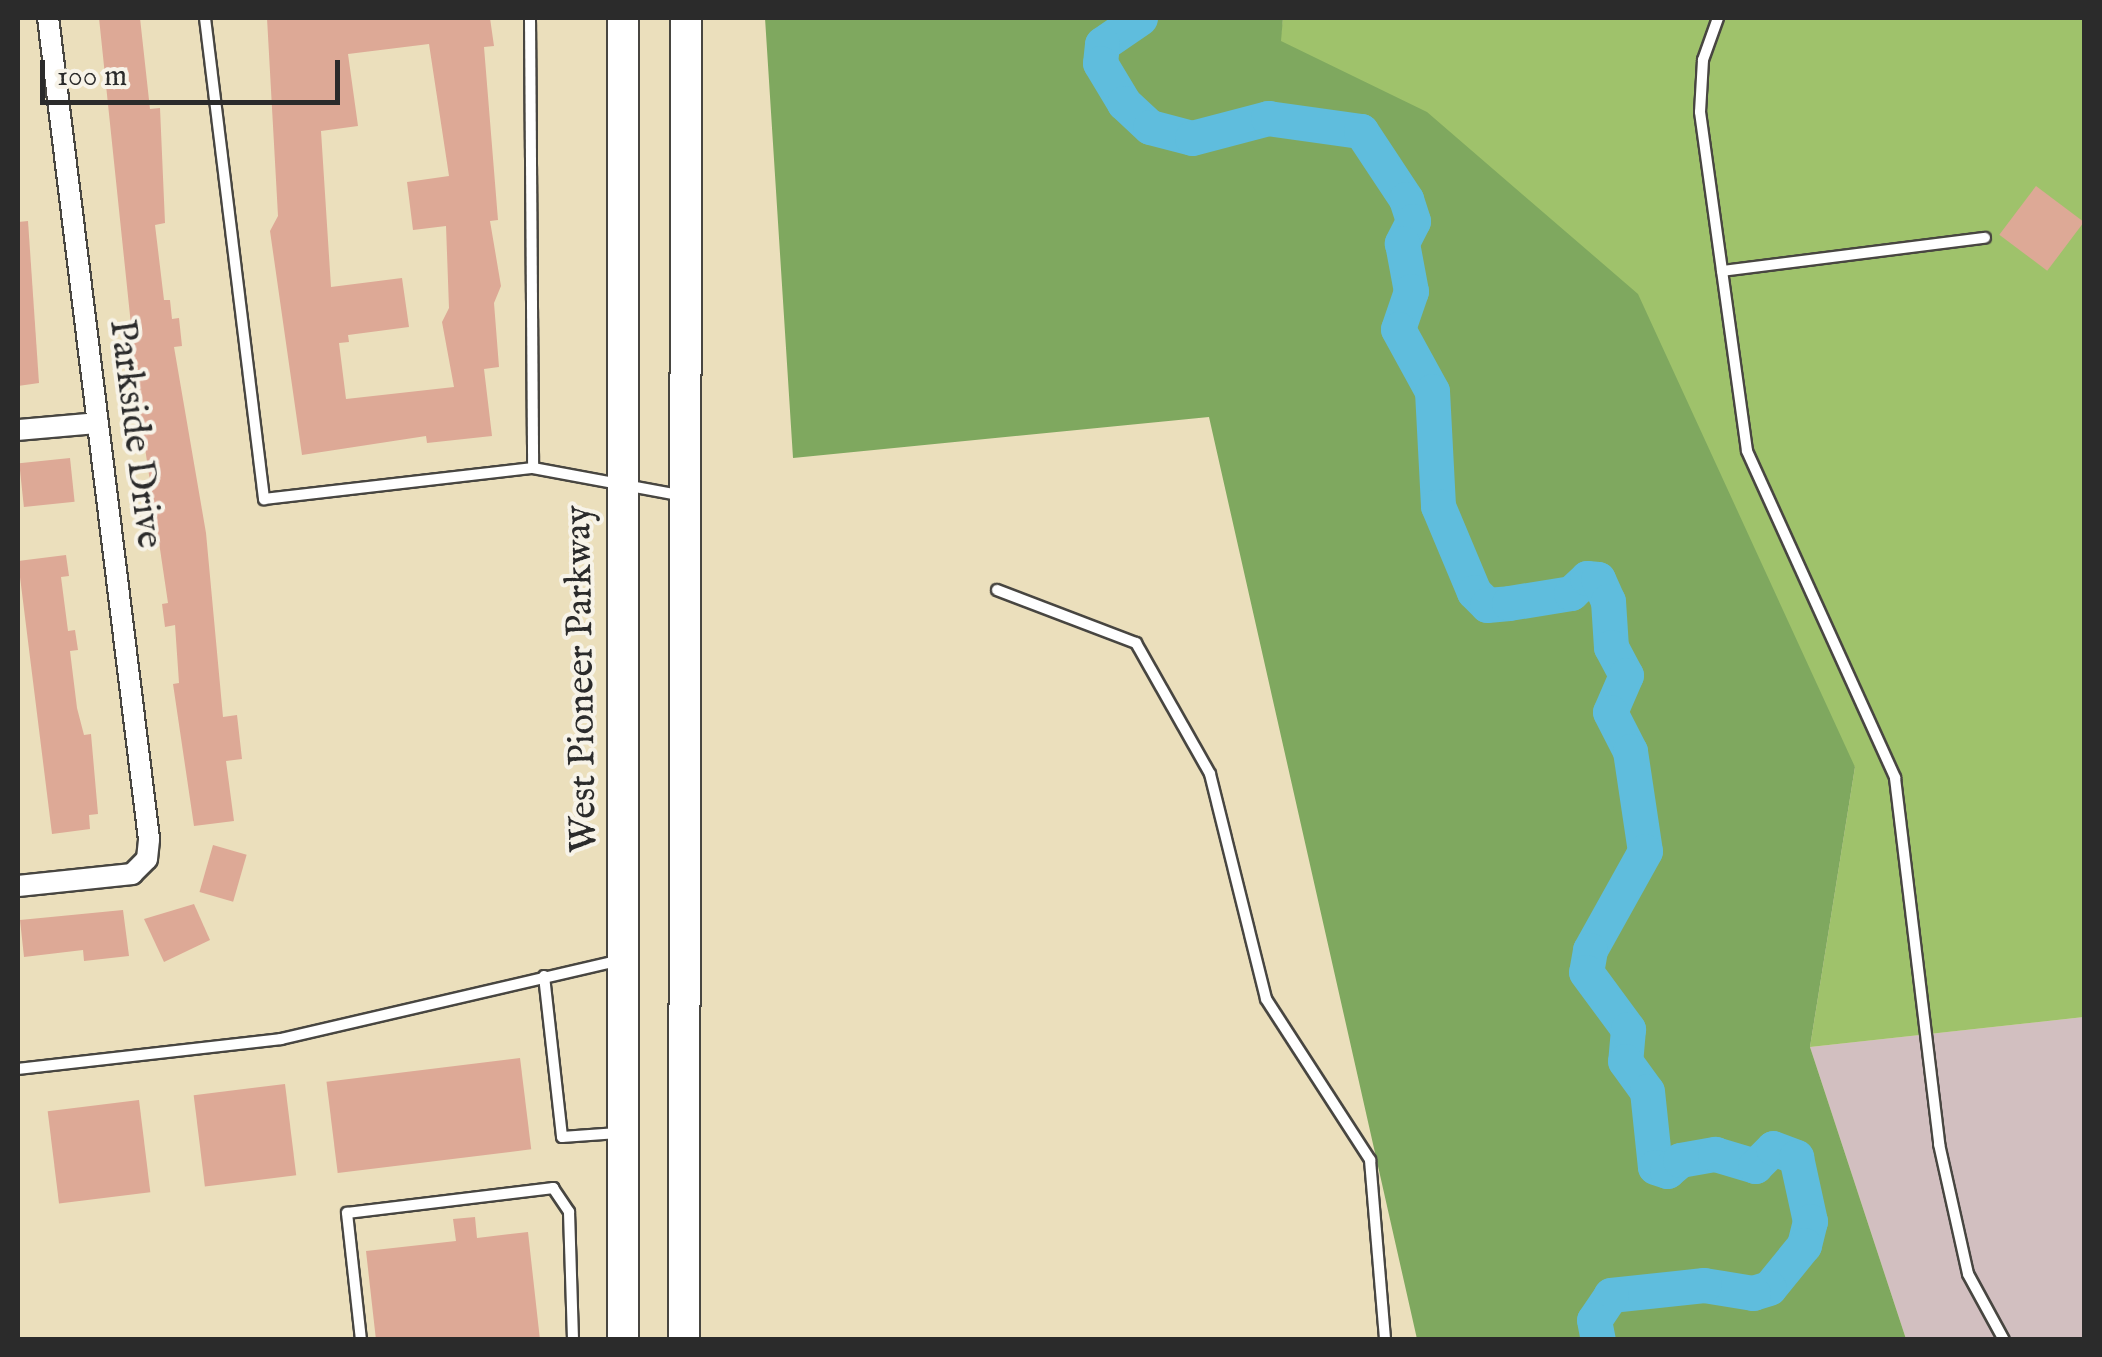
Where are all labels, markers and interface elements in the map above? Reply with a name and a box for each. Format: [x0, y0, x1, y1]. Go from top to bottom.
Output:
scale bar [45, 40, 345, 102]
text: 100 m [57, 58, 127, 96]
street label: Parkside Drive [97, 317, 171, 551]
street label: West Pioneer Parkway [557, 505, 609, 853]

